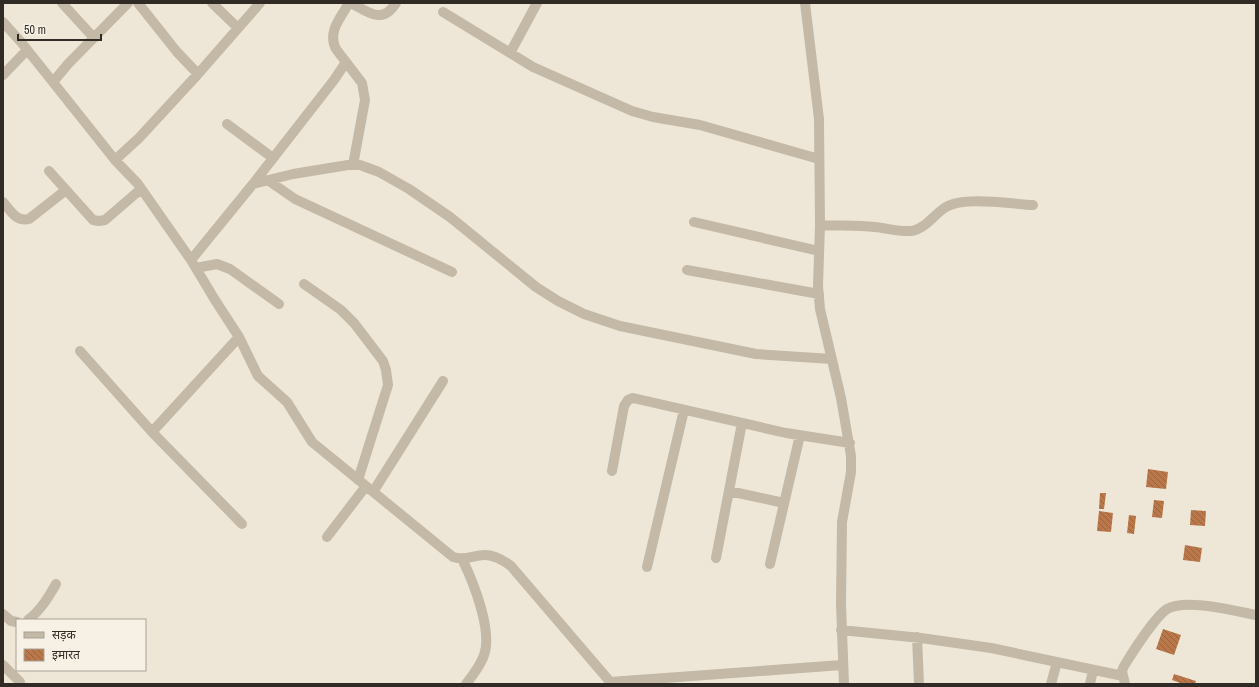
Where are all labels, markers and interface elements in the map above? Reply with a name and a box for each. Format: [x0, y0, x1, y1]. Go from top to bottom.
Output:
scale bar [18, 16, 101, 42]
text: 50 m [24, 22, 46, 38]
legend [16, 619, 146, 671]
text: सड़क [52, 627, 77, 643]
text: इमारत [52, 647, 81, 663]

